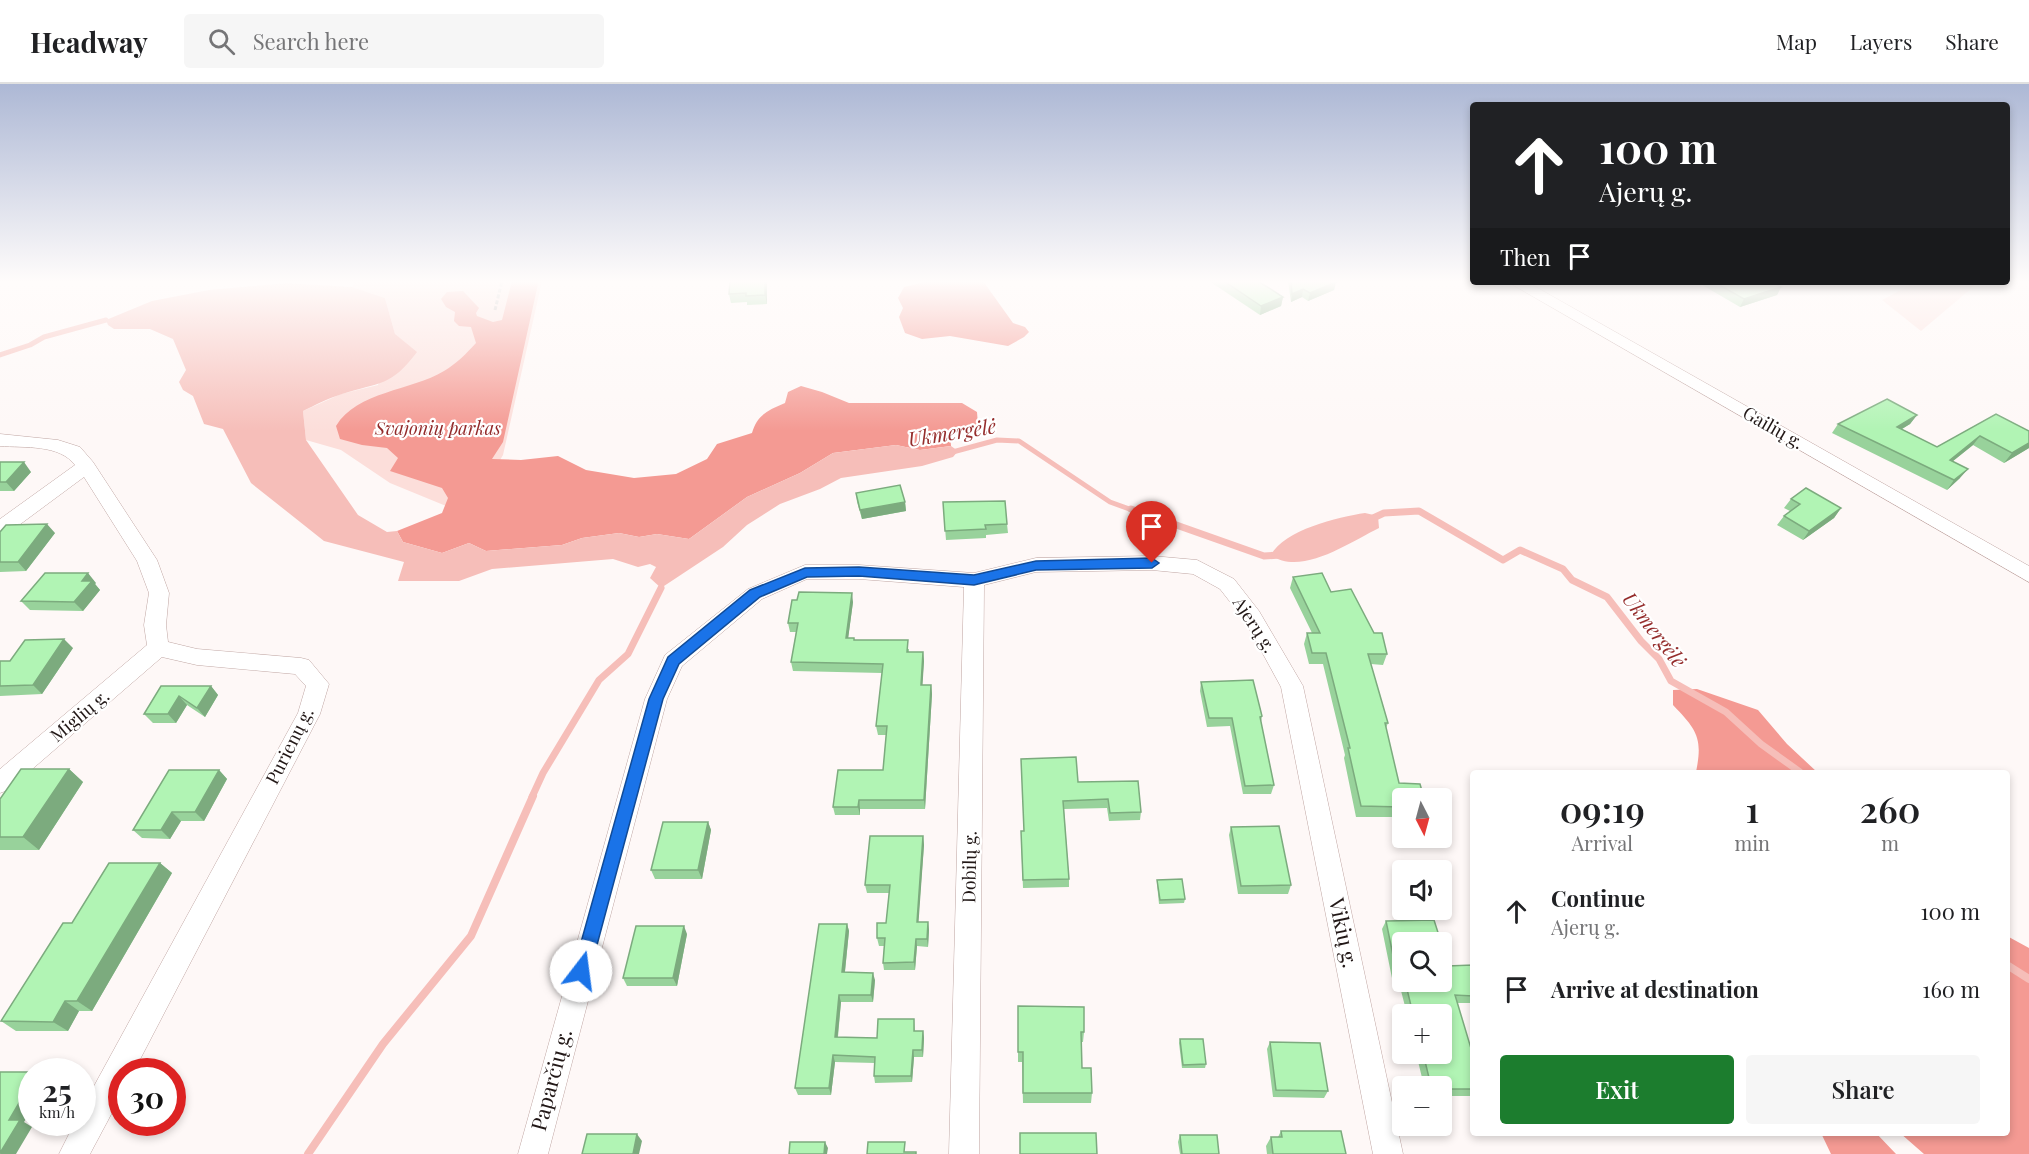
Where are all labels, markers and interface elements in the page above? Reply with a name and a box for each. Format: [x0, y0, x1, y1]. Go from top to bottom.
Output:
search box [184, 14, 604, 68]
text: Headway [30, 23, 148, 60]
icon: search [205, 25, 238, 58]
text: Search here [253, 26, 369, 56]
text: Map [1776, 27, 1817, 55]
text: Layers [1850, 27, 1912, 55]
text: Share [1945, 27, 1999, 55]
text: 100 m [1599, 119, 1717, 175]
icon: ahead [1500, 126, 1578, 204]
text: Ajerų g. [1599, 173, 1692, 209]
icon: arrive [1563, 240, 1596, 273]
text: Then [1500, 242, 1551, 272]
street label: Gailių g. [1739, 400, 1808, 454]
water label: Ukmergėlė [906, 411, 998, 452]
park label: Svajonių parkas [374, 416, 501, 440]
pin [1126, 501, 1177, 563]
icon: arrive [1135, 510, 1168, 543]
water label: Ukmergėlė [1617, 586, 1693, 673]
street label: Ajerų g. [1227, 591, 1282, 657]
street label: Miglių g. [45, 684, 114, 747]
street label: Purienų g. [260, 703, 319, 788]
text: 09:19 [1560, 784, 1645, 832]
text: 1 [1745, 784, 1759, 832]
text: 260 [1860, 784, 1920, 832]
north arrow [1392, 788, 1452, 848]
map controls [1392, 788, 1452, 1136]
text: Arrival [1571, 829, 1633, 856]
text: min [1734, 829, 1770, 856]
text: m [1881, 829, 1899, 856]
street label: Dobilų g. [956, 831, 982, 903]
button: sound [1392, 860, 1452, 920]
text: Continue [1551, 883, 1645, 913]
street label: Vikių g. [1324, 894, 1366, 970]
icon: ahead [1500, 895, 1533, 928]
text: 100 m [1920, 896, 1980, 926]
text: Ajerų g. [1551, 913, 1620, 940]
button: search [1392, 932, 1452, 992]
position arrow [549, 939, 613, 1003]
icon: arrive [1500, 973, 1533, 1006]
text: Arrive at destination [1551, 974, 1759, 1004]
text: 160 m [1922, 974, 1980, 1004]
button: + [1392, 1004, 1452, 1064]
street label: Paparčių g. [523, 1025, 577, 1134]
button: Exit [1500, 1055, 1734, 1124]
button: Share [1746, 1055, 1980, 1124]
speed limit sign: 30 [108, 1058, 186, 1136]
text: 25 [42, 1070, 72, 1110]
button: − [1392, 1076, 1452, 1136]
text: km/h [39, 1102, 75, 1122]

